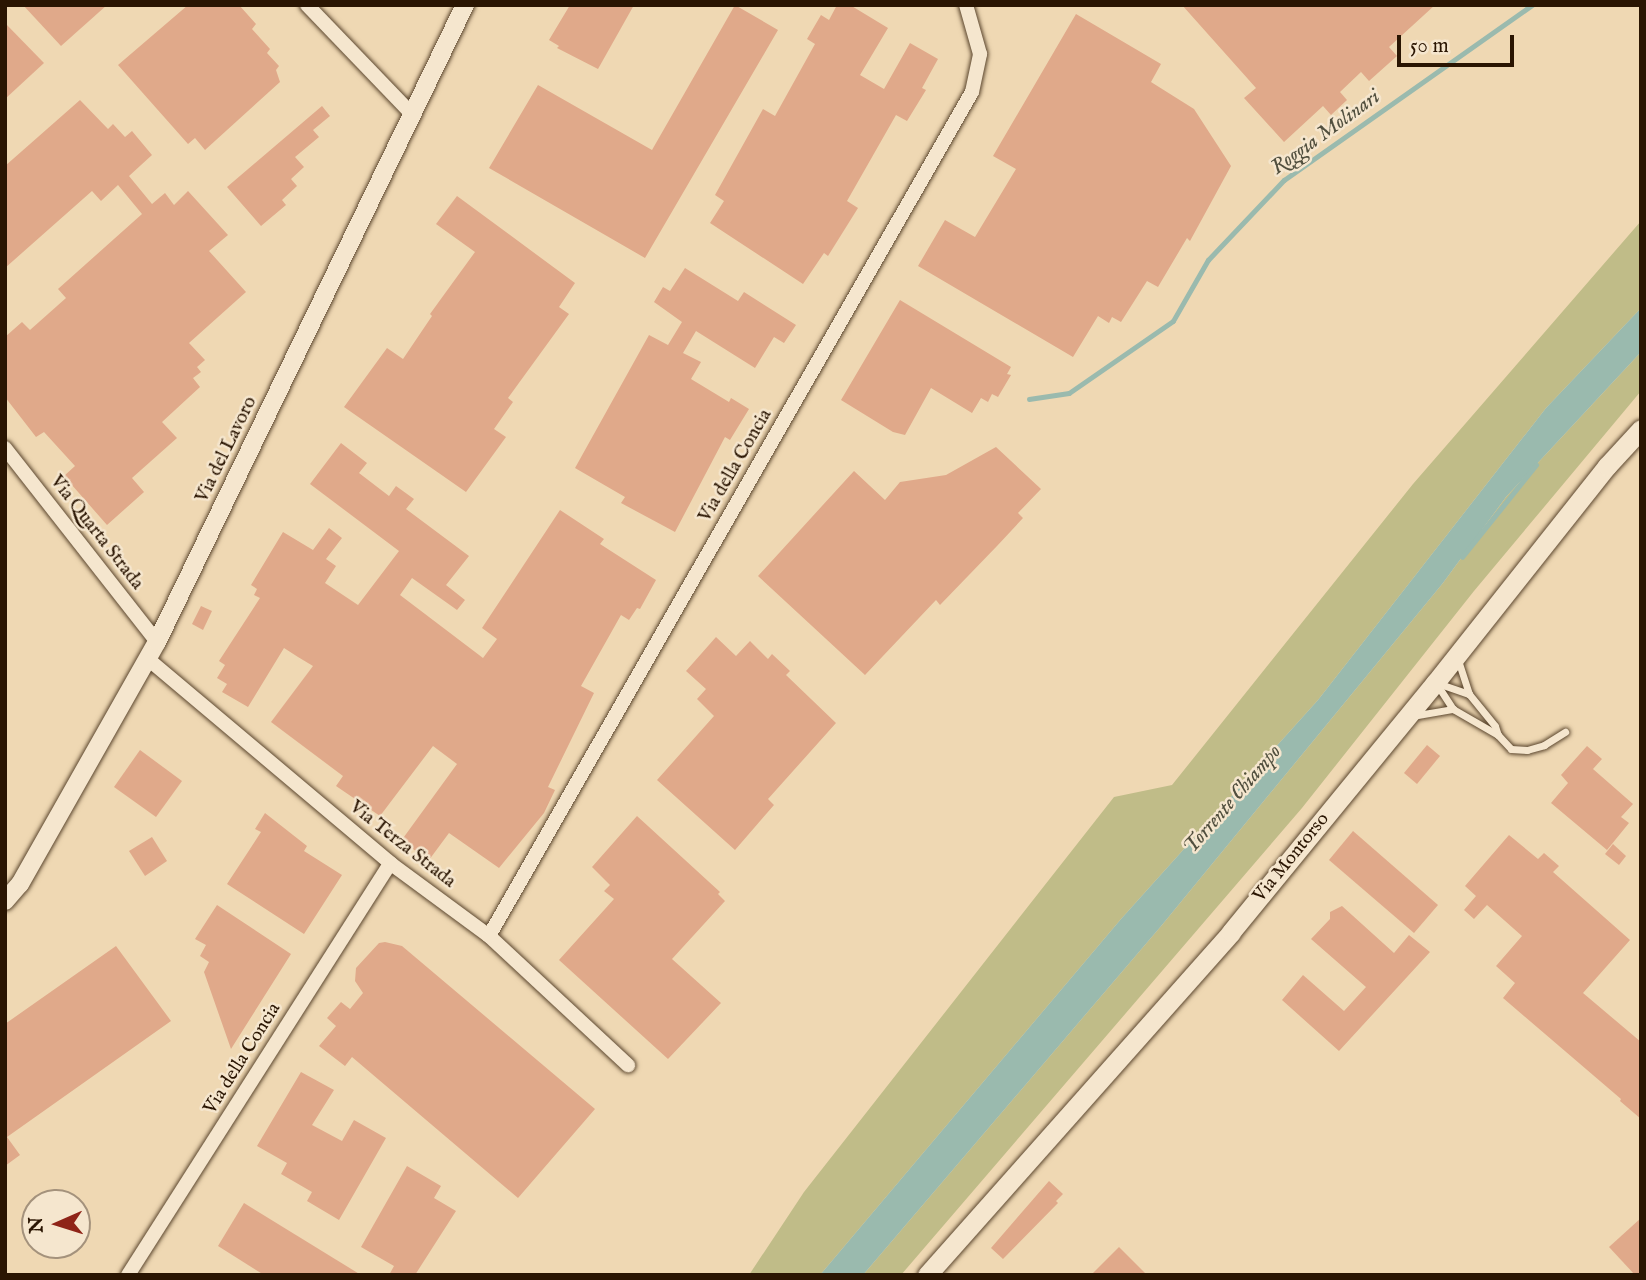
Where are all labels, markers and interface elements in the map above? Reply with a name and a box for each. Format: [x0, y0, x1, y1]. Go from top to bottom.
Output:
scale bar [1401, 21, 1518, 65]
text: 50 m [1410, 33, 1449, 60]
water label: Roggia Molinari [1267, 85, 1385, 181]
street label: Via del Lavoro [191, 393, 263, 507]
street label: Via della Concia [694, 405, 778, 527]
street label: Via Quarta Strada [44, 471, 148, 595]
water label: Torrente Chiampo [1179, 740, 1287, 860]
street label: Via Terza Strada [344, 796, 460, 894]
street label: Via Montorso [1249, 809, 1335, 907]
street label: Via della Concia [200, 999, 286, 1119]
north arrow [21, 1189, 91, 1259]
text: N [25, 1216, 49, 1234]

